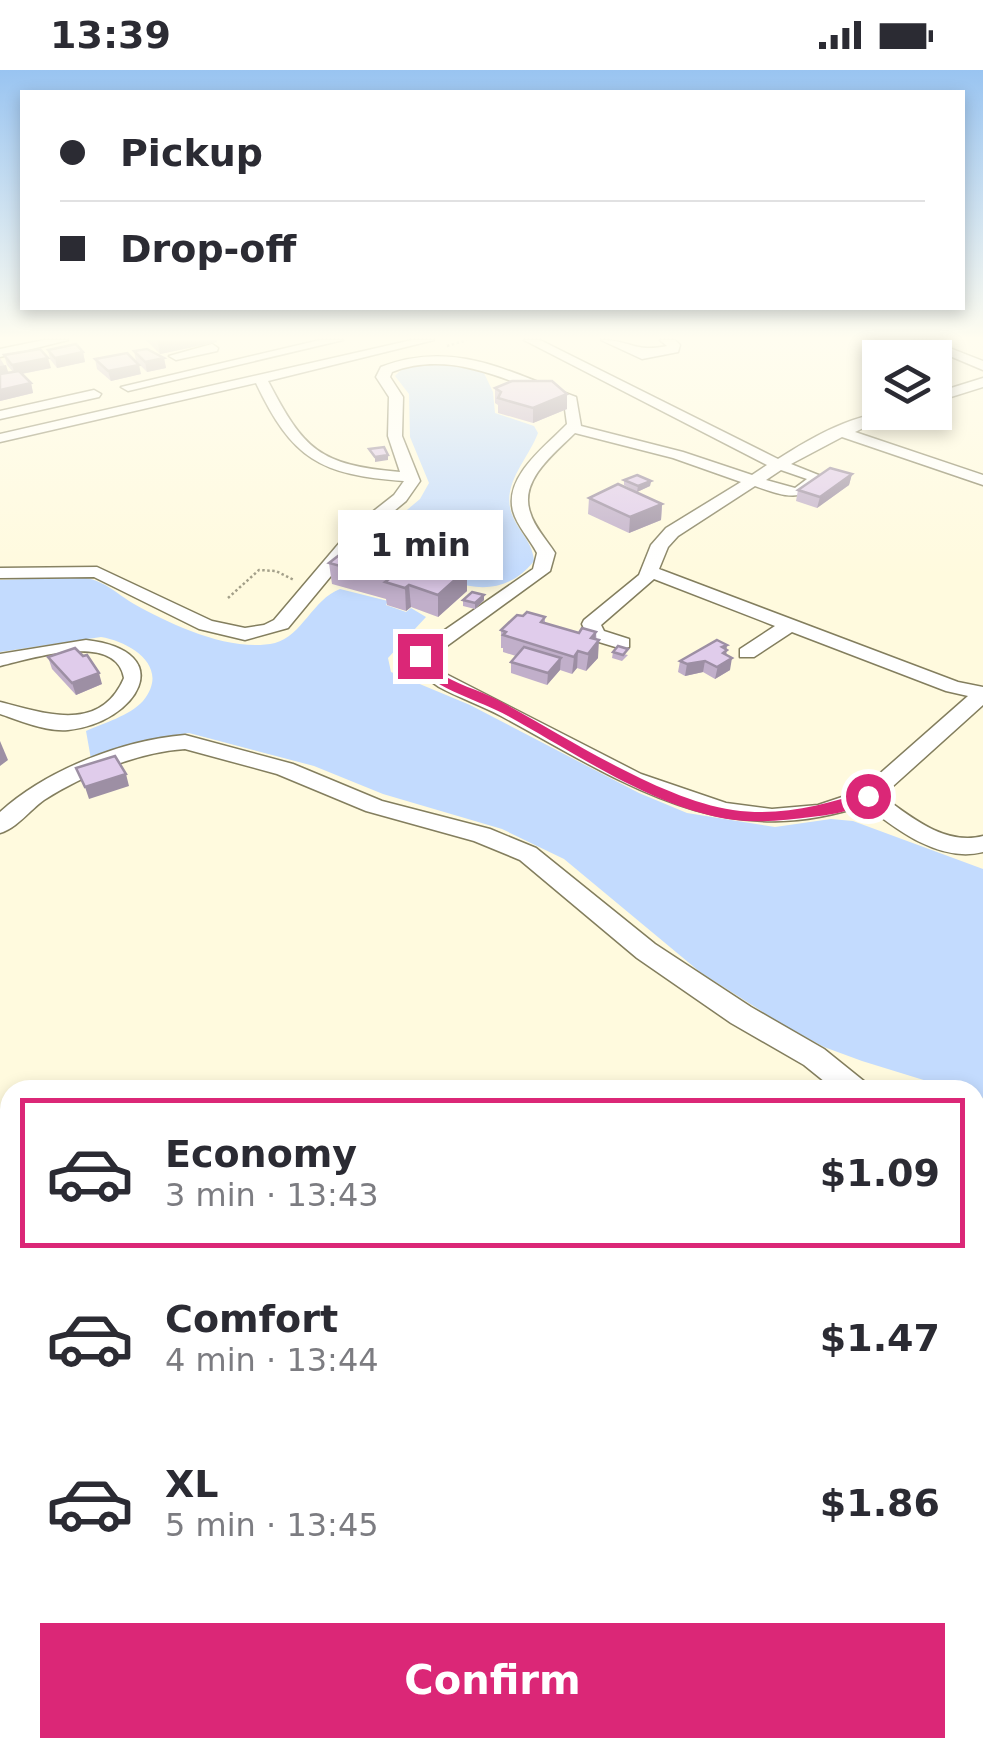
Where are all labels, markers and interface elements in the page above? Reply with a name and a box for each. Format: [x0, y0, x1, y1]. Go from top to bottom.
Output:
text: 13:39 [50, 13, 171, 57]
text: Pickup [120, 131, 263, 175]
text: Drop-off [120, 227, 296, 271]
map controls [862, 340, 952, 430]
button: layers [862, 340, 952, 430]
callout: 1 min [338, 511, 502, 581]
text: 1 min [370, 526, 471, 564]
route end [398, 634, 443, 679]
route start [846, 774, 891, 819]
icon: car [45, 1128, 135, 1218]
text: Economy [165, 1132, 357, 1176]
text: $1.09 [820, 1151, 940, 1195]
text: 3 min · 13:43 [165, 1176, 379, 1214]
icon: car [45, 1293, 135, 1383]
text: Comfort [165, 1297, 338, 1341]
text: $1.47 [820, 1316, 940, 1360]
text: 4 min · 13:44 [165, 1341, 379, 1379]
icon: car [45, 1458, 135, 1548]
text: XL [165, 1462, 219, 1506]
text: $1.86 [820, 1481, 940, 1525]
text: 5 min · 13:45 [165, 1506, 379, 1544]
button: Confirm [40, 1623, 945, 1738]

